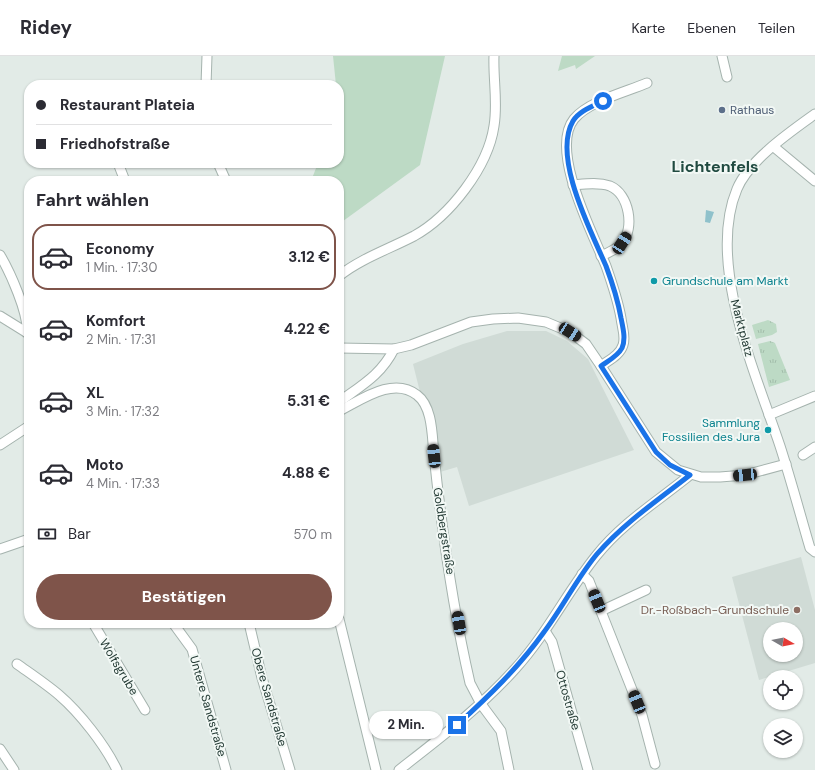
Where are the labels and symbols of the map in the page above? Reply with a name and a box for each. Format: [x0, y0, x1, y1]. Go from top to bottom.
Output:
route start [594, 92, 612, 110]
place label: Rathaus [730, 102, 774, 118]
marker: Rathaus [717, 105, 727, 115]
district label: Lichtenfels [671, 156, 759, 177]
car [610, 230, 634, 256]
place label: Grundschule am Markt [662, 273, 789, 289]
marker: Grundschule am Markt [649, 276, 659, 286]
street label: Marktplatz [727, 298, 757, 358]
car [557, 320, 583, 344]
place label: Sammlung Fossilien des Jura [662, 415, 760, 445]
marker: Sammlung Fossilien des Jura [763, 425, 773, 435]
car [427, 443, 441, 469]
car [733, 468, 757, 482]
street label: Goldbergstraße [429, 486, 459, 576]
car [587, 588, 607, 614]
place label: Dr.-Roßbach-Grundschule [641, 602, 789, 618]
marker: Dr.-Roßbach-Grundschule [792, 605, 802, 615]
car [451, 610, 467, 636]
north arrow [763, 622, 803, 662]
street label: Wolfsgrube [96, 636, 142, 698]
street label: Obere Sandstraße [247, 646, 291, 748]
street label: Untere Sandstraße [186, 654, 230, 758]
street label: Ottostraße [552, 668, 584, 732]
car [627, 689, 647, 715]
callout: 2 Min. [369, 711, 443, 739]
route end [448, 716, 466, 734]

